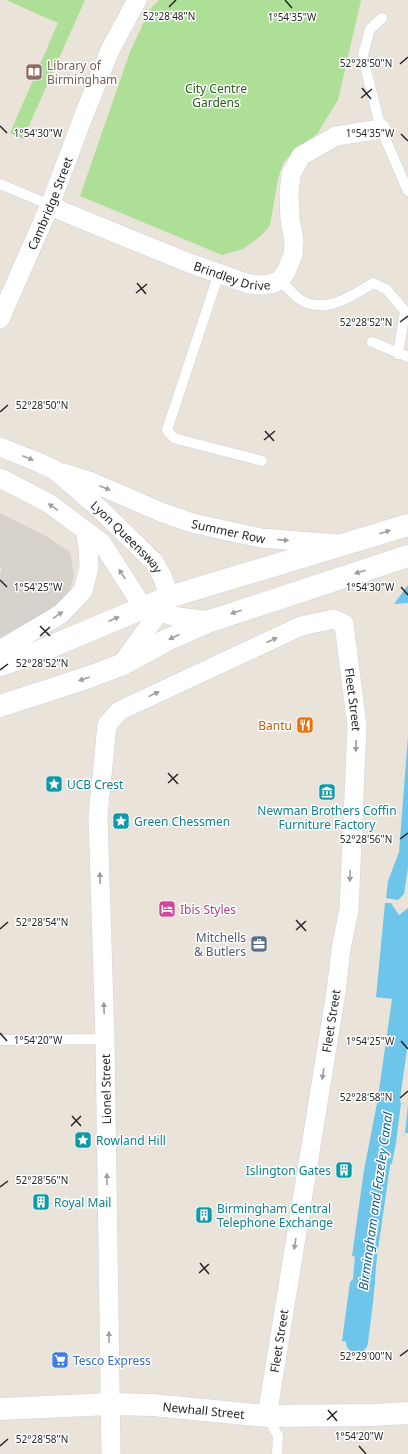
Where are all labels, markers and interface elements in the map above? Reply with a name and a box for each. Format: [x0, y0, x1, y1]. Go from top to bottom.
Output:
text: 52°28'48"N [143, 9, 195, 23]
text: 1°54'35"W [268, 10, 317, 24]
text: 52°28'50"N [340, 56, 392, 70]
place label: Library of Birmingham [47, 57, 117, 88]
library icon: Library of Birmingham [24, 62, 44, 82]
park label: City Centre Gardens [185, 80, 247, 111]
text: 1°54'30"W [14, 126, 63, 140]
text: 1°54'35"W [346, 126, 395, 140]
street label: Cambridge Street [23, 154, 76, 252]
street label: Brindley Drive [192, 257, 271, 294]
text: 52°28'52"N [340, 315, 392, 329]
text: 52°28'50"N [16, 398, 68, 412]
one-way arrow [23, 455, 35, 461]
one-way arrow [100, 485, 111, 491]
street label: Lyon Queensway [87, 497, 167, 577]
one-way arrow [48, 503, 59, 511]
street label: Summer Row [190, 515, 268, 547]
one-way arrow [380, 529, 392, 535]
one-way arrow [277, 536, 289, 543]
one-way arrow [118, 569, 126, 579]
one-way arrow [354, 570, 366, 576]
text: 1°54'25"W [14, 580, 63, 594]
text: 1°54'30"W [346, 580, 395, 594]
one-way arrow [230, 609, 242, 615]
one-way arrow [52, 612, 63, 619]
one-way arrow [108, 616, 120, 622]
one-way arrow [168, 634, 180, 640]
one-way arrow [266, 637, 278, 643]
text: 52°28'52"N [16, 656, 68, 670]
street label: Fleet Street [341, 667, 366, 732]
one-way arrow [78, 676, 90, 682]
one-way arrow [149, 691, 160, 698]
restaurant icon: Bantu [295, 715, 315, 735]
place label: Bantu [258, 717, 292, 734]
one-way arrow [353, 740, 359, 753]
place icon: UCB Crest [44, 774, 64, 794]
place label: UCB Crest [67, 776, 124, 793]
museum icon: Newman Brothers Coffin Furniture Factory [317, 782, 337, 802]
place label: Newman Brothers Coffin Furniture Factory [257, 802, 397, 833]
place icon: Green Chessmen [111, 811, 131, 831]
place label: Green Chessmen [134, 813, 230, 830]
text: 52°28'56"N [340, 832, 392, 846]
one-way arrow [347, 870, 354, 882]
one-way arrow [97, 871, 103, 884]
hotel icon: Ibis Styles [157, 899, 177, 919]
place label: Ibis Styles [180, 901, 236, 918]
text: 52°28'54"N [16, 915, 68, 929]
place label: Mitchells & Butlers [194, 929, 246, 960]
office icon: Mitchells & Butlers [249, 934, 269, 954]
street label: Fleet Street [318, 988, 344, 1054]
one-way arrow [101, 1001, 107, 1014]
text: 1°54'20"W [14, 1033, 63, 1047]
text: 1°54'25"W [346, 1034, 395, 1048]
street label: Lionel Street [97, 1053, 115, 1124]
one-way arrow [320, 1068, 326, 1080]
text: 52°28'58"N [340, 1090, 392, 1104]
water label: Birmingham and Fazeley Canal [354, 1110, 397, 1291]
place icon: Rowland Hill [73, 1130, 93, 1150]
place label: Rowland Hill [96, 1132, 166, 1149]
building icon: Islington Gates [334, 1160, 354, 1180]
place label: Islington Gates [246, 1162, 331, 1179]
one-way arrow [104, 1172, 110, 1185]
text: 52°28'56"N [16, 1173, 68, 1187]
building icon: Royal Mail [31, 1192, 51, 1212]
place label: Royal Mail [54, 1194, 111, 1211]
place label: Birmingham Central Telephone Exchange [217, 1200, 333, 1231]
building icon: Birmingham Central Telephone Exchange [194, 1205, 214, 1225]
one-way arrow [292, 1238, 298, 1250]
street label: Fleet Street [266, 1308, 292, 1374]
one-way arrow [106, 1330, 112, 1343]
text: 52°29'00"N [340, 1349, 392, 1363]
supermarket icon: Tesco Express [50, 1350, 70, 1370]
place label: Tesco Express [73, 1352, 151, 1369]
street label: Newhall Street [162, 1398, 246, 1422]
text: 1°54'20"W [335, 1429, 384, 1443]
text: 52°28'58"N [16, 1432, 68, 1446]

